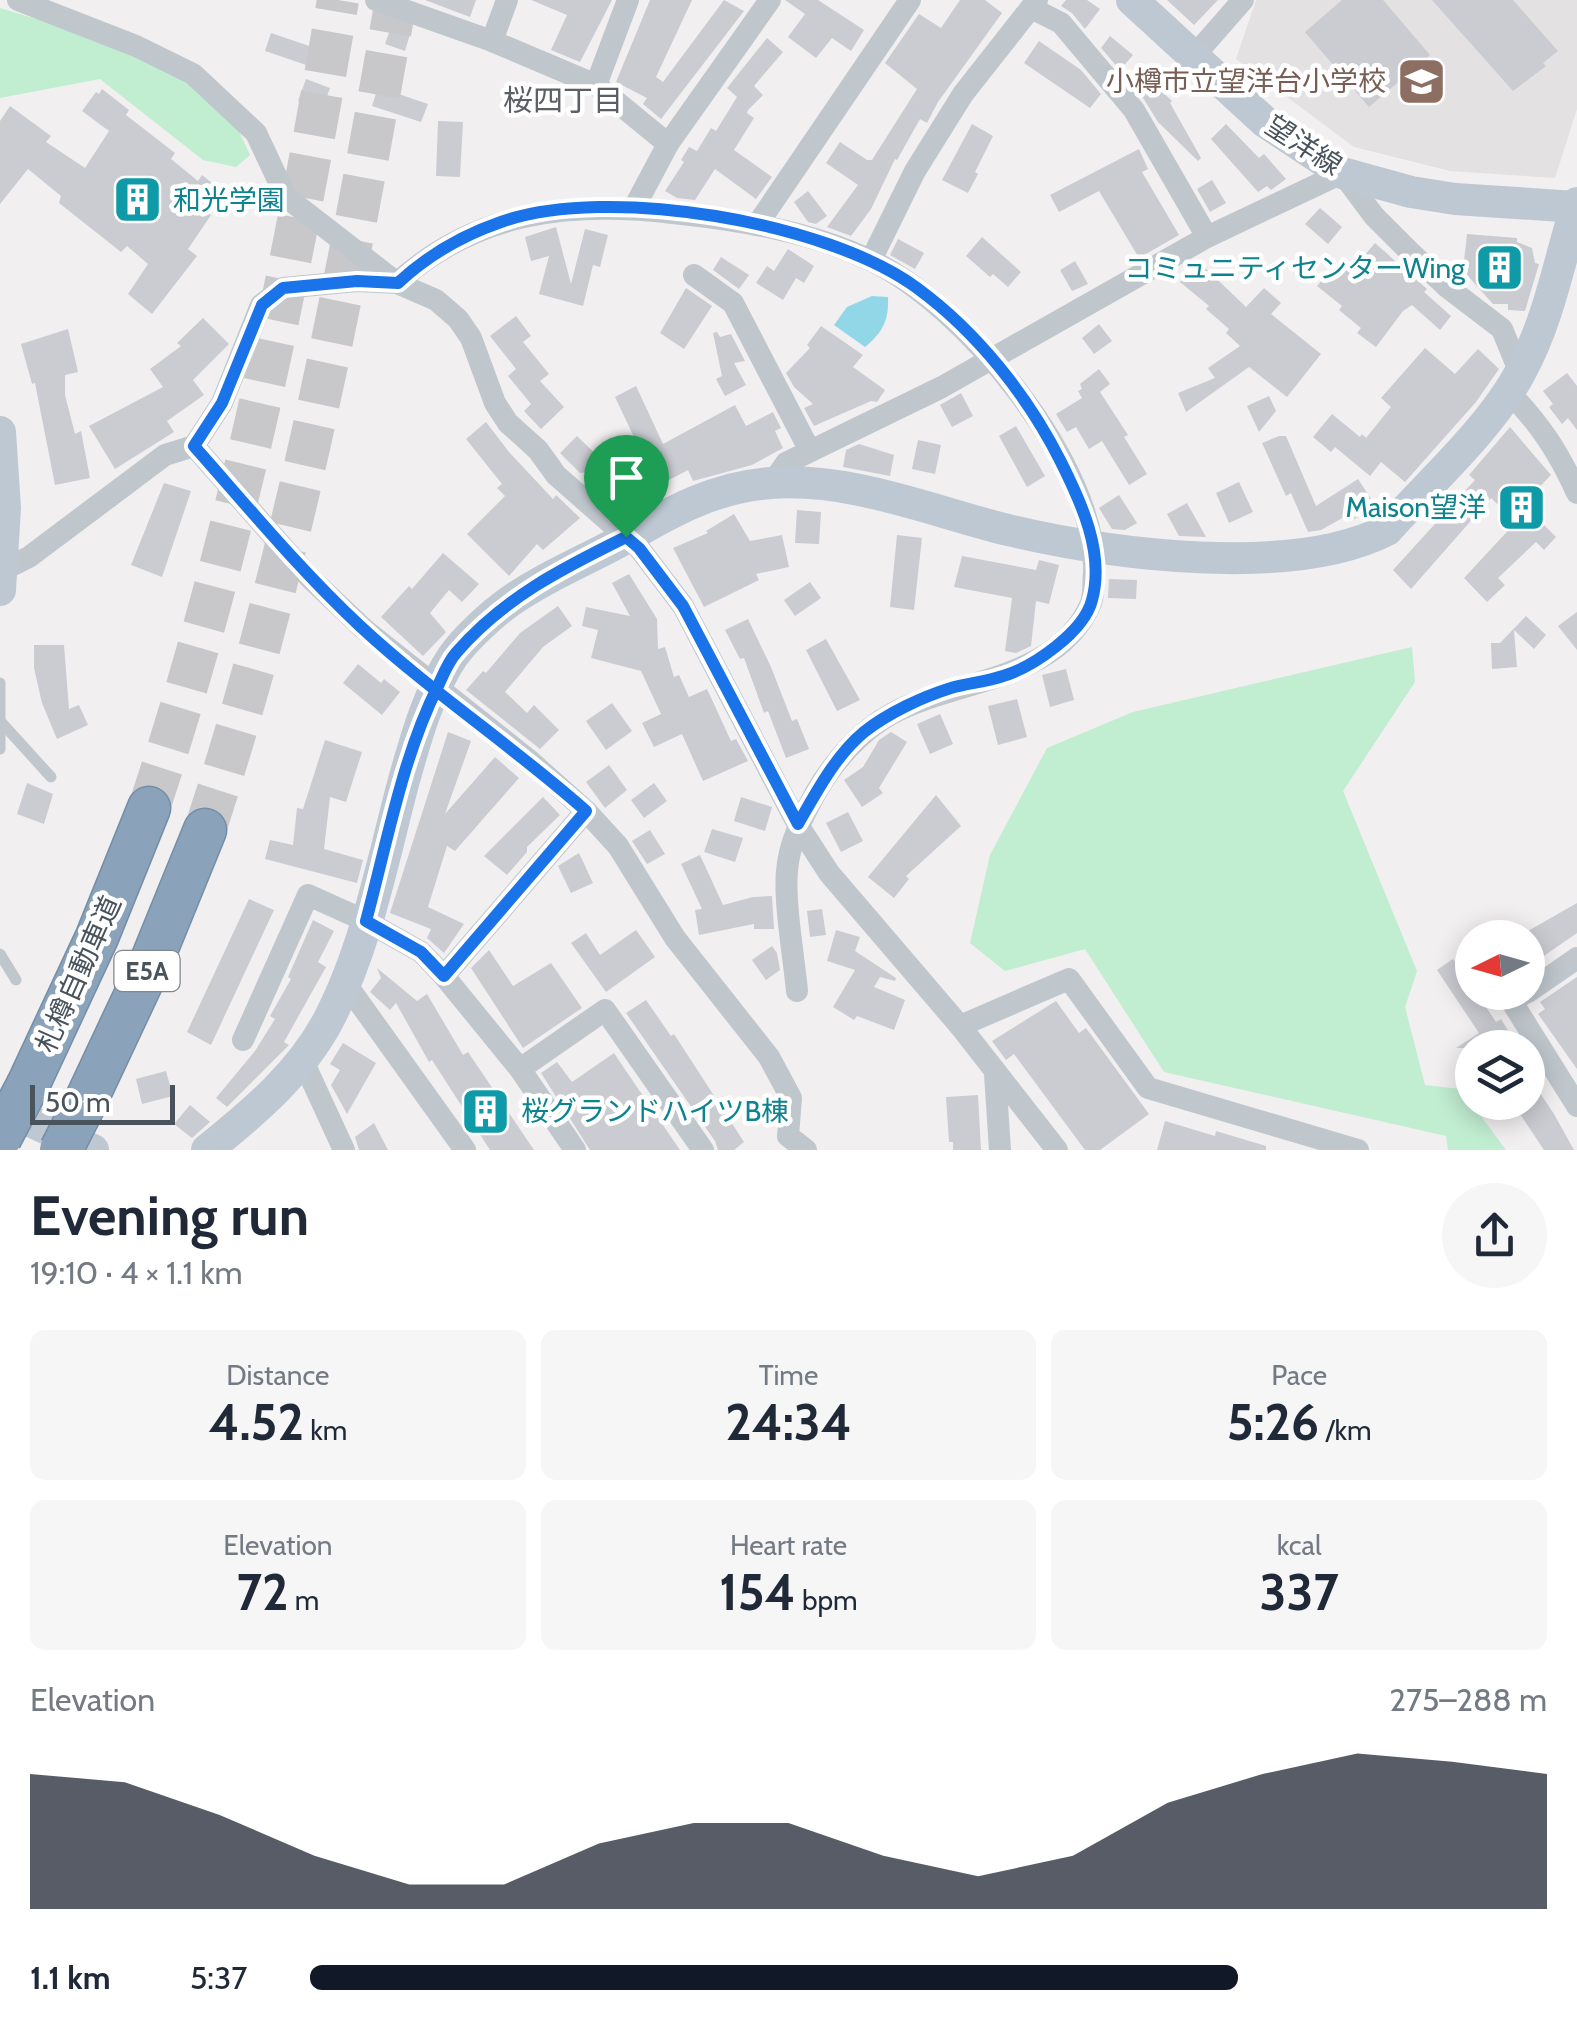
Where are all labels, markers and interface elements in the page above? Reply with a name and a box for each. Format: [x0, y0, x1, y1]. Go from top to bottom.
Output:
school or university icon: 小樽市立望洋台小学校 [1395, 55, 1447, 107]
place label: 小樽市立望洋台小学校 [1106, 64, 1386, 98]
district label: 桜四丁目 [503, 82, 623, 119]
street label: 望洋線 [1260, 108, 1348, 182]
building icon: 和光学園 [112, 174, 164, 226]
place label: 和光学園 [173, 183, 285, 217]
building icon: コミュニティセンターWing [1474, 242, 1526, 294]
place label: コミュニティセンターWing [1125, 251, 1466, 285]
pin [584, 435, 669, 538]
icon: arrive [599, 450, 654, 505]
building icon: Maison望洋 [1495, 481, 1547, 533]
place label: Maison望洋 [1345, 490, 1486, 524]
street label: 札樽自動車道 [28, 890, 128, 1058]
north arrow [1455, 920, 1545, 1010]
map controls [1455, 920, 1545, 1120]
road number: E5A [114, 951, 180, 991]
button: layers [1455, 1030, 1545, 1120]
scale bar [30, 1080, 175, 1124]
text: 50 m [45, 1085, 111, 1119]
building icon: 桜グランドハイツB棟 [460, 1085, 512, 1137]
place label: 桜グランドハイツB棟 [521, 1094, 789, 1128]
text: Evening run [30, 1182, 309, 1249]
button: share [1442, 1183, 1547, 1288]
text: 19:10 · 4 × 1.1 km [30, 1253, 243, 1292]
text: Distance [226, 1358, 329, 1392]
text: Time [759, 1358, 818, 1392]
text: Pace [1271, 1358, 1327, 1392]
text: 4.52 [208, 1392, 304, 1453]
text: 24:34 [725, 1392, 852, 1453]
text: 5:26 [1227, 1392, 1319, 1453]
text: km [304, 1413, 347, 1447]
text: /km [1319, 1413, 1372, 1447]
text: Elevation [223, 1528, 333, 1562]
text: Heart rate [730, 1528, 847, 1562]
text: kcal [1277, 1528, 1322, 1562]
text: 72 [236, 1562, 288, 1623]
text: 154 [719, 1562, 796, 1623]
text: 337 [1259, 1562, 1339, 1623]
text: m [288, 1583, 319, 1617]
text: bpm [796, 1583, 858, 1617]
text: Elevation [30, 1680, 155, 1719]
text: 275–288 m [1389, 1680, 1547, 1719]
text: 1.1 km [30, 1958, 111, 1997]
text: 5:37 [190, 1958, 247, 1997]

